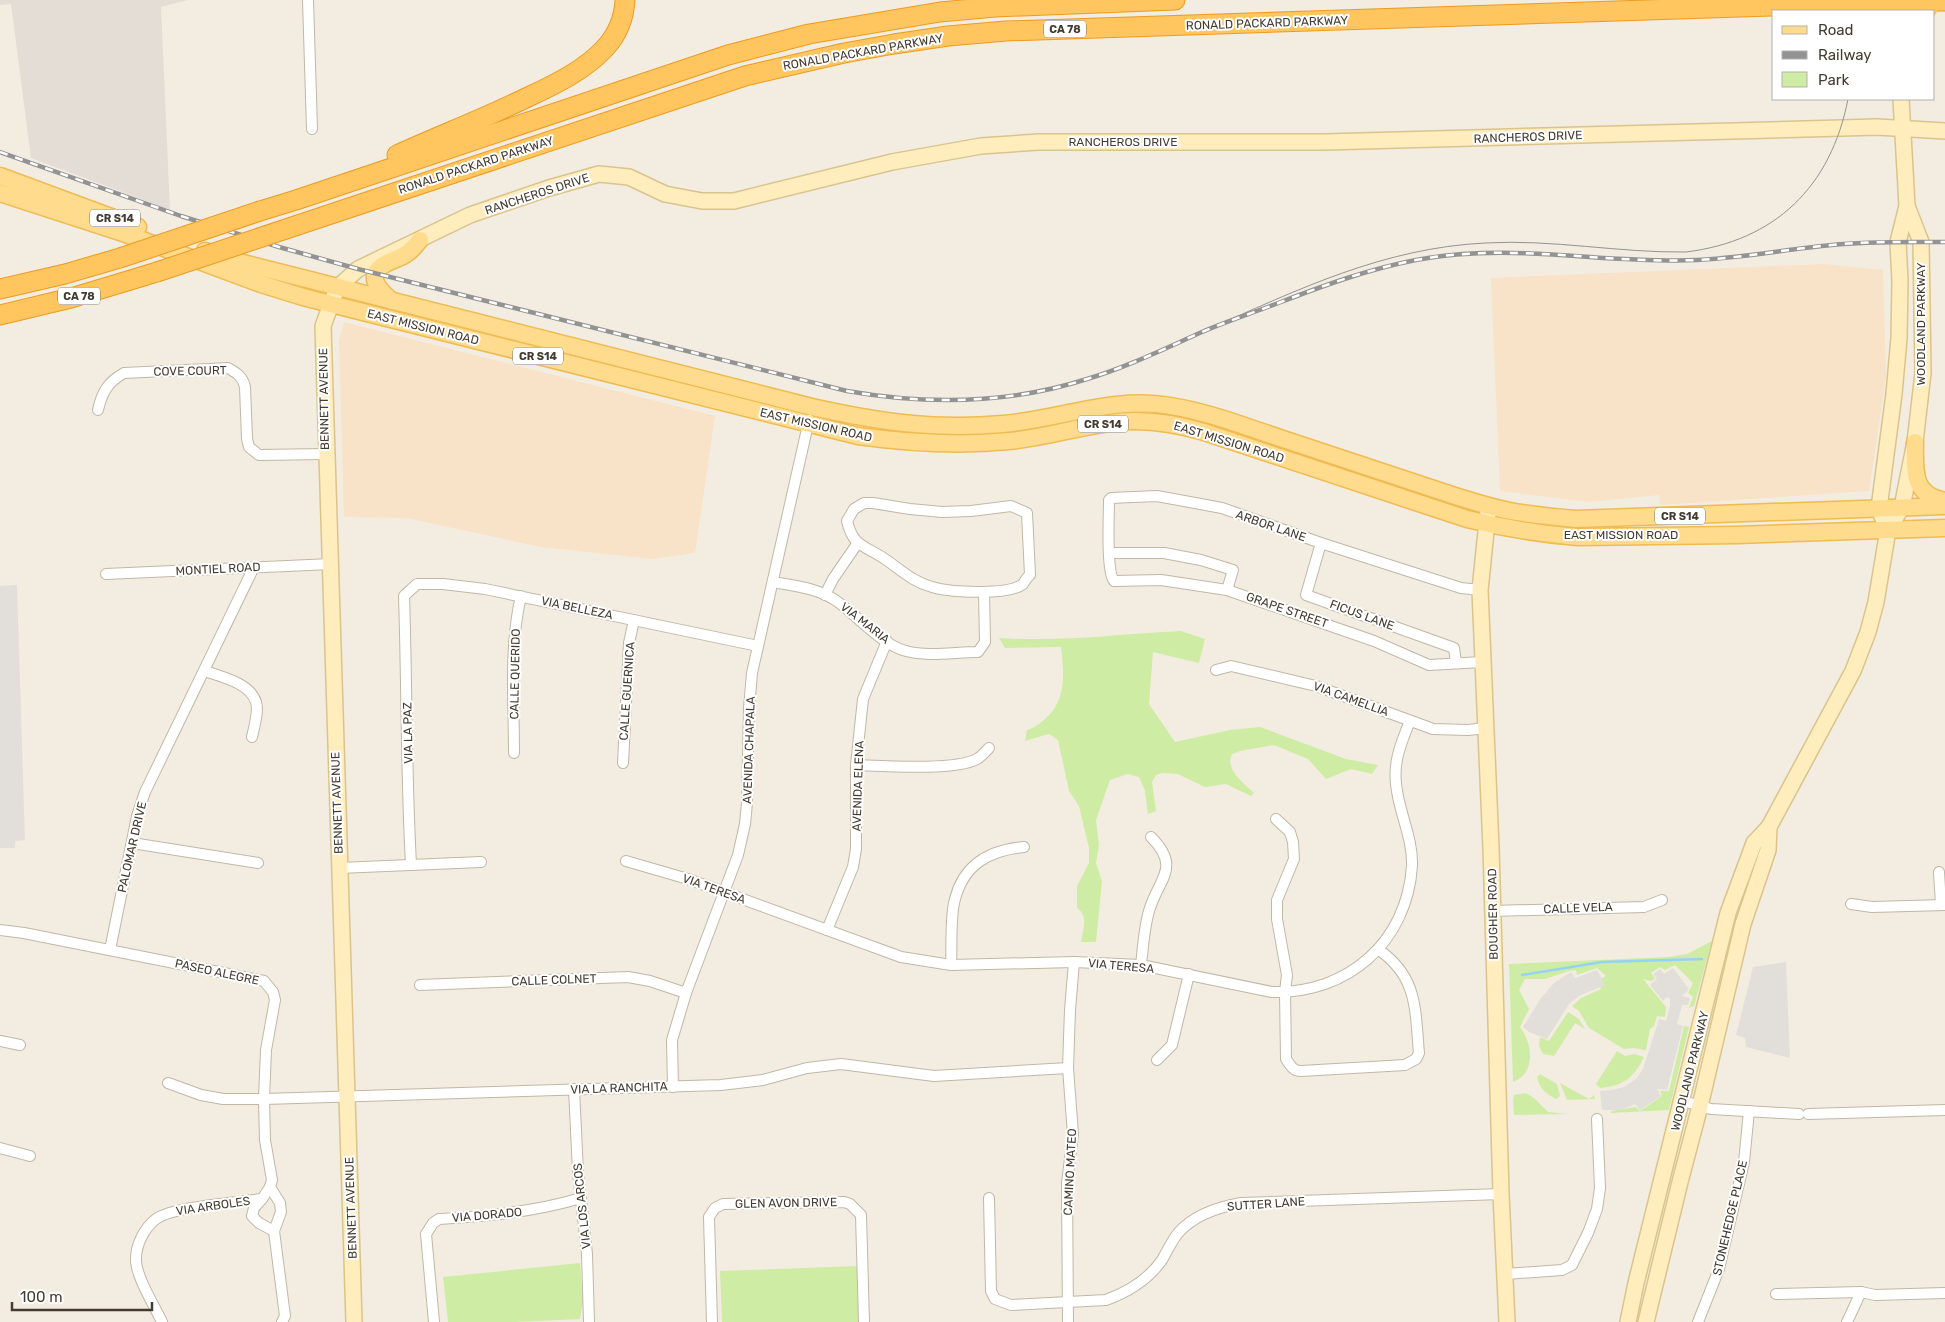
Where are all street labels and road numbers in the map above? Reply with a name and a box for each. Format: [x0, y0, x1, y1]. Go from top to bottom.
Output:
street label: RONALD PACKARD PARKWAY [1186, 13, 1349, 33]
road number: CA 78 [1044, 20, 1086, 38]
street label: RONALD PACKARD PARKWAY [782, 31, 944, 73]
street label: RANCHEROS DRIVE [1473, 128, 1583, 146]
street label: RONALD PACKARD PARKWAY [397, 133, 556, 197]
street label: RANCHEROS DRIVE [1069, 135, 1178, 149]
street label: RANCHEROS DRIVE [483, 171, 591, 217]
road number: CR S14 [90, 210, 140, 227]
street label: WOODLAND PARKWAY [1914, 262, 1928, 385]
road number: CA 78 [58, 288, 100, 304]
street label: EAST MISSION ROAD [366, 306, 480, 348]
street label: BENNETT AVENUE [316, 348, 332, 450]
road number: CR S14 [513, 348, 563, 364]
street label: COVE COURT [153, 363, 227, 379]
street label: EAST MISSION ROAD [759, 405, 873, 445]
road number: CR S14 [1078, 416, 1128, 432]
street label: EAST MISSION ROAD [1172, 419, 1286, 465]
street label: ARBOR LANE [1234, 507, 1308, 545]
road number: CR S14 [1655, 508, 1705, 524]
street label: EAST MISSION ROAD [1564, 528, 1678, 542]
street label: MONTIEL ROAD [175, 560, 261, 578]
street label: GRAPE STREET [1244, 589, 1330, 631]
street label: VIA BELLEZA [540, 594, 614, 622]
street label: FICUS LANE [1328, 597, 1396, 633]
street label: VIA MARIA [838, 599, 892, 647]
street label: CALLE QUERIDO [507, 628, 523, 720]
street label: CALLE GUERNICA [617, 641, 637, 741]
street label: VIA CAMELLIA [1311, 679, 1391, 719]
street label: AVENIDA CHAPALA [740, 696, 758, 804]
street label: VIA LA PAZ [400, 702, 416, 764]
street label: AVENIDA ELENA [849, 740, 867, 832]
street label: BENNETT AVENUE [328, 752, 346, 854]
street label: PALOMAR DRIVE [115, 800, 149, 894]
street label: BOUGHER ROAD [1485, 868, 1501, 960]
street label: VIA TERESA [680, 871, 748, 907]
street label: CALLE VELA [1543, 900, 1613, 916]
street label: PASEO ALEGRE [174, 956, 260, 988]
street label: VIA TERESA [1087, 956, 1155, 976]
street label: CALLE COLNET [511, 972, 597, 988]
street label: WOODLAND PARKWAY [1668, 1009, 1712, 1132]
street label: VIA LA RANCHITA [570, 1079, 668, 1097]
street label: CAMINO MATEO [1061, 1128, 1079, 1216]
street label: BENNETT AVENUE [342, 1157, 360, 1259]
street label: STONEHEDGE PLACE [1710, 1159, 1750, 1277]
street label: VIA LOS ARCOS [571, 1162, 593, 1250]
street label: VIA ARBOLES [175, 1194, 251, 1218]
street label: SUTTER LANE [1226, 1194, 1306, 1214]
street label: GLEN AVON DRIVE [735, 1195, 837, 1211]
street label: VIA DORADO [451, 1205, 523, 1225]

